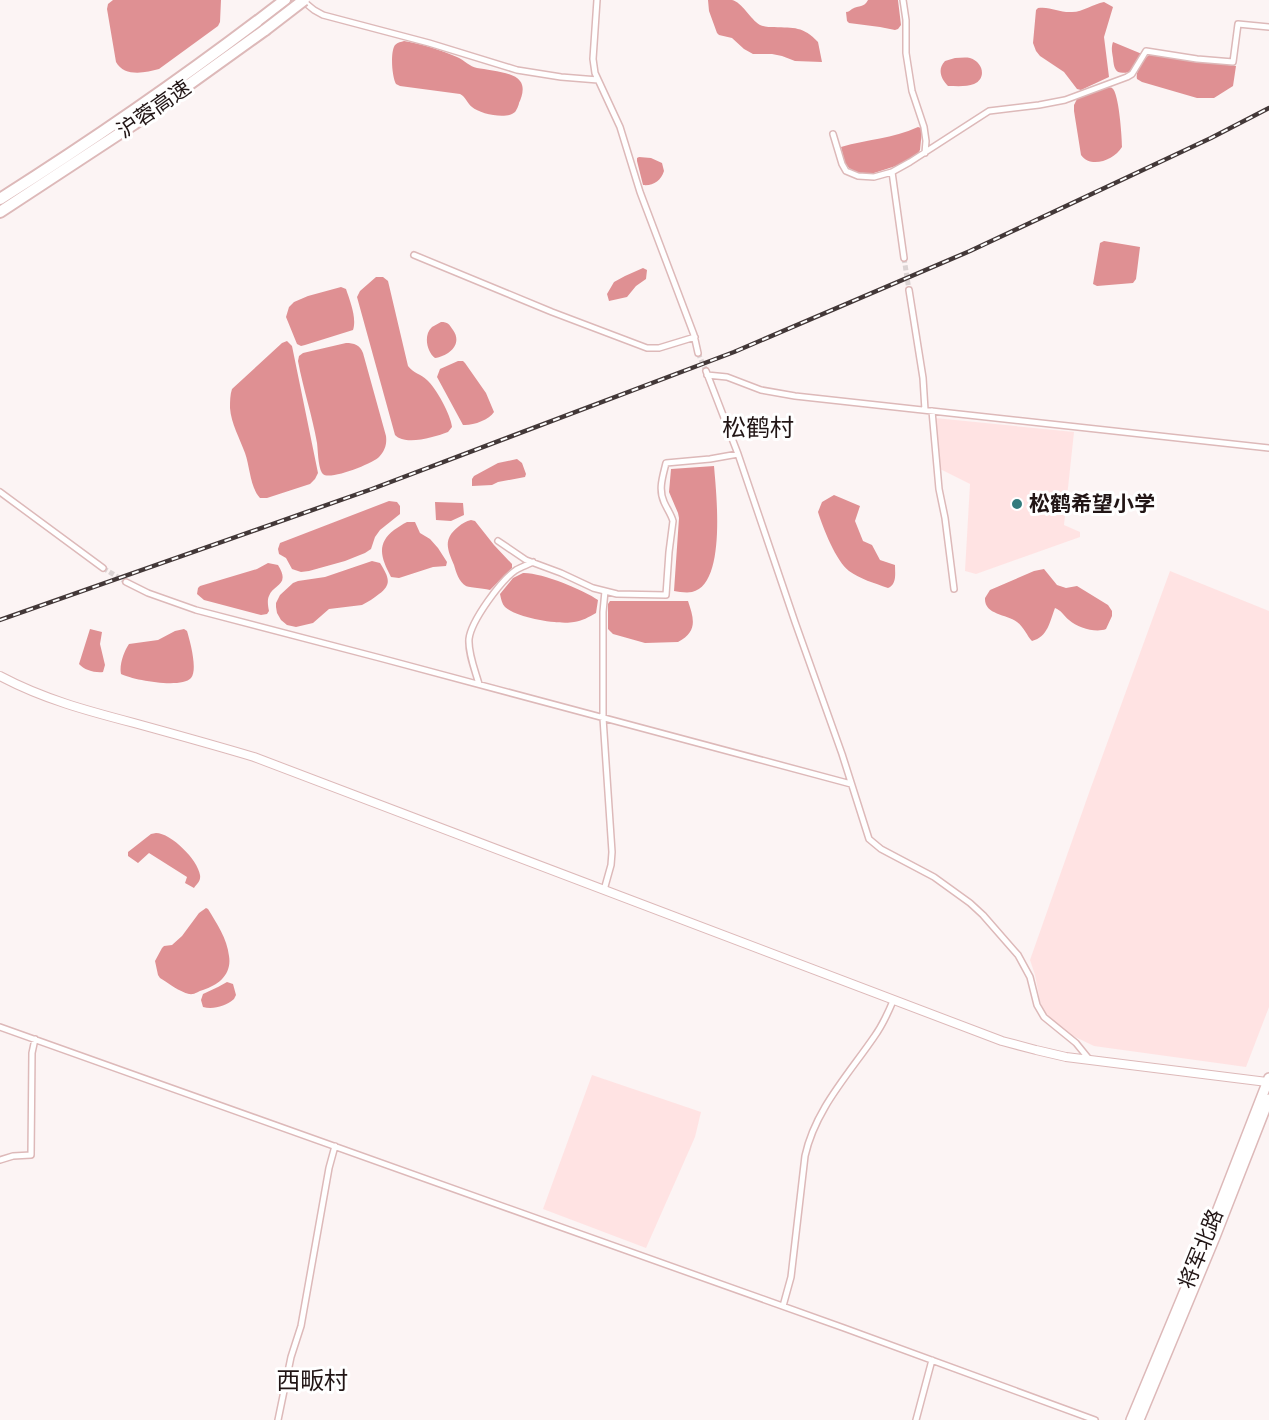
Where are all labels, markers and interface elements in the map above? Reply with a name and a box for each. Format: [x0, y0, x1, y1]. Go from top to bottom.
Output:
street label: 沪蓉高速 [113, 76, 195, 142]
district label: 松鹤村 [722, 415, 794, 441]
place label: 松鹤希望小学 [1029, 492, 1155, 515]
marker: 松鹤希望小学 [1010, 497, 1024, 511]
street label: 将军北路 [1175, 1206, 1227, 1292]
district label: 西畈村 [276, 1368, 348, 1394]

